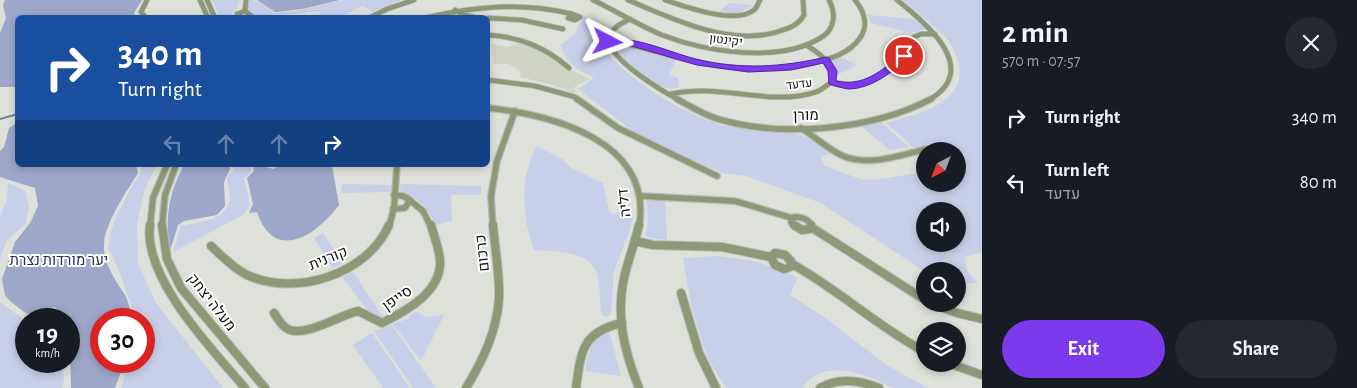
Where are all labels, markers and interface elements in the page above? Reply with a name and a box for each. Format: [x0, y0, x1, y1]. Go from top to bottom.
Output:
position arrow [581, 15, 633, 67]
button: close [1285, 17, 1337, 69]
text: 2 min [1002, 18, 1069, 48]
street label: יקינטון [709, 32, 743, 48]
icon: right [35, 35, 100, 100]
pin [883, 35, 925, 77]
text: 340 m [118, 37, 202, 72]
icon: arrive [890, 42, 918, 70]
text: 570 m · 07:57 [1002, 53, 1080, 69]
street label: עדעד [785, 76, 813, 92]
text: Turn right [118, 78, 202, 100]
icon: right [1002, 104, 1030, 132]
street label: מורן [793, 108, 819, 123]
text: Turn right [1045, 108, 1120, 127]
text: 340 m [1292, 108, 1337, 127]
icon: left [159, 130, 187, 158]
icon: ahead [212, 130, 240, 158]
icon: ahead [265, 130, 293, 158]
icon: right [318, 130, 346, 158]
north arrow [916, 142, 966, 192]
map controls [916, 142, 966, 372]
text: Turn left [1045, 161, 1109, 180]
icon: left [1002, 169, 1030, 197]
text: 80 m [1300, 173, 1337, 192]
text: עדעד [1045, 186, 1080, 202]
street label: דליה [616, 188, 633, 218]
button: sound [916, 202, 966, 252]
street label: כרכום [473, 234, 492, 272]
street label: קורנית [307, 244, 350, 273]
park label: יער מורדות נצרת [10, 253, 108, 268]
button: search [916, 262, 966, 312]
street label: מעלה יצחק [185, 271, 239, 334]
street label: סייפן [380, 283, 415, 314]
speed limit sign: 30 [90, 308, 155, 373]
button: Exit [1002, 320, 1165, 378]
button: Share [1175, 320, 1337, 378]
text: 19 [37, 322, 58, 347]
button: layers [916, 322, 966, 372]
text: km/h [35, 347, 60, 359]

